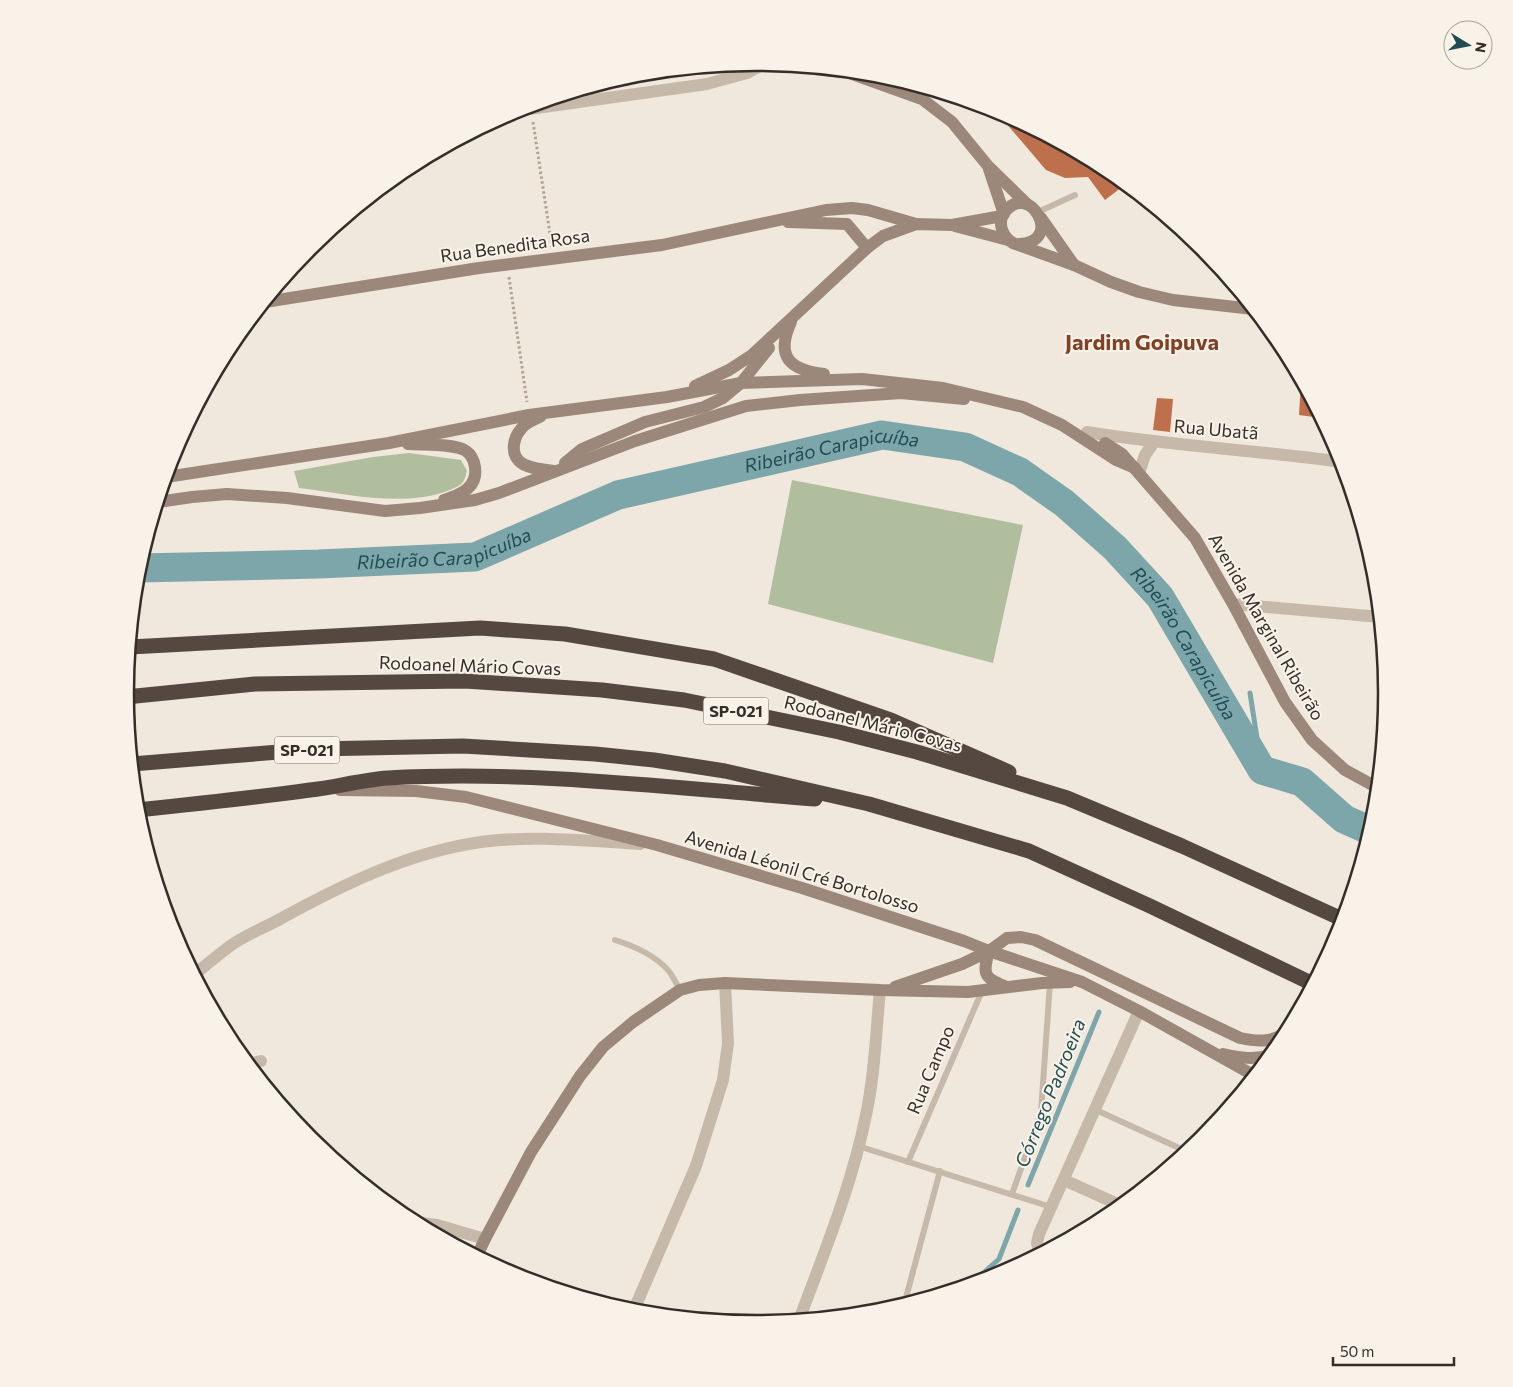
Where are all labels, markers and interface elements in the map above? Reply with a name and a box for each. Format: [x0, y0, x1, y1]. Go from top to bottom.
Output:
north arrow [1443, 20, 1493, 70]
text: N [1472, 41, 1491, 54]
street label: Rua Benedita Rosa [439, 224, 591, 266]
district label: Jardim Goipuva [1065, 328, 1219, 355]
street label: Rua Ubatã [1173, 414, 1259, 444]
water label: Ribeirão Carapicuíba [742, 423, 921, 477]
water label: Ribeirão Carapicuíba [356, 522, 535, 573]
street label: Avenida Marginal Ribeirão [1204, 529, 1330, 724]
water label: Ribeirão Carapicuíba [1126, 561, 1242, 724]
street label: Rodoanel Mário Covas [378, 651, 562, 679]
street label: Rodoanel Mário Covas [782, 690, 964, 756]
road number: SP-021 [704, 698, 768, 724]
road number: SP-021 [274, 736, 340, 764]
street label: Avenida Léonil Cré Bortolosso [682, 825, 922, 917]
water label: Córrego Padroeira [1009, 1015, 1090, 1170]
street label: Rua Campo [902, 1022, 959, 1117]
scale bar [1333, 1334, 1454, 1366]
text: 50 m [1340, 1342, 1374, 1360]

